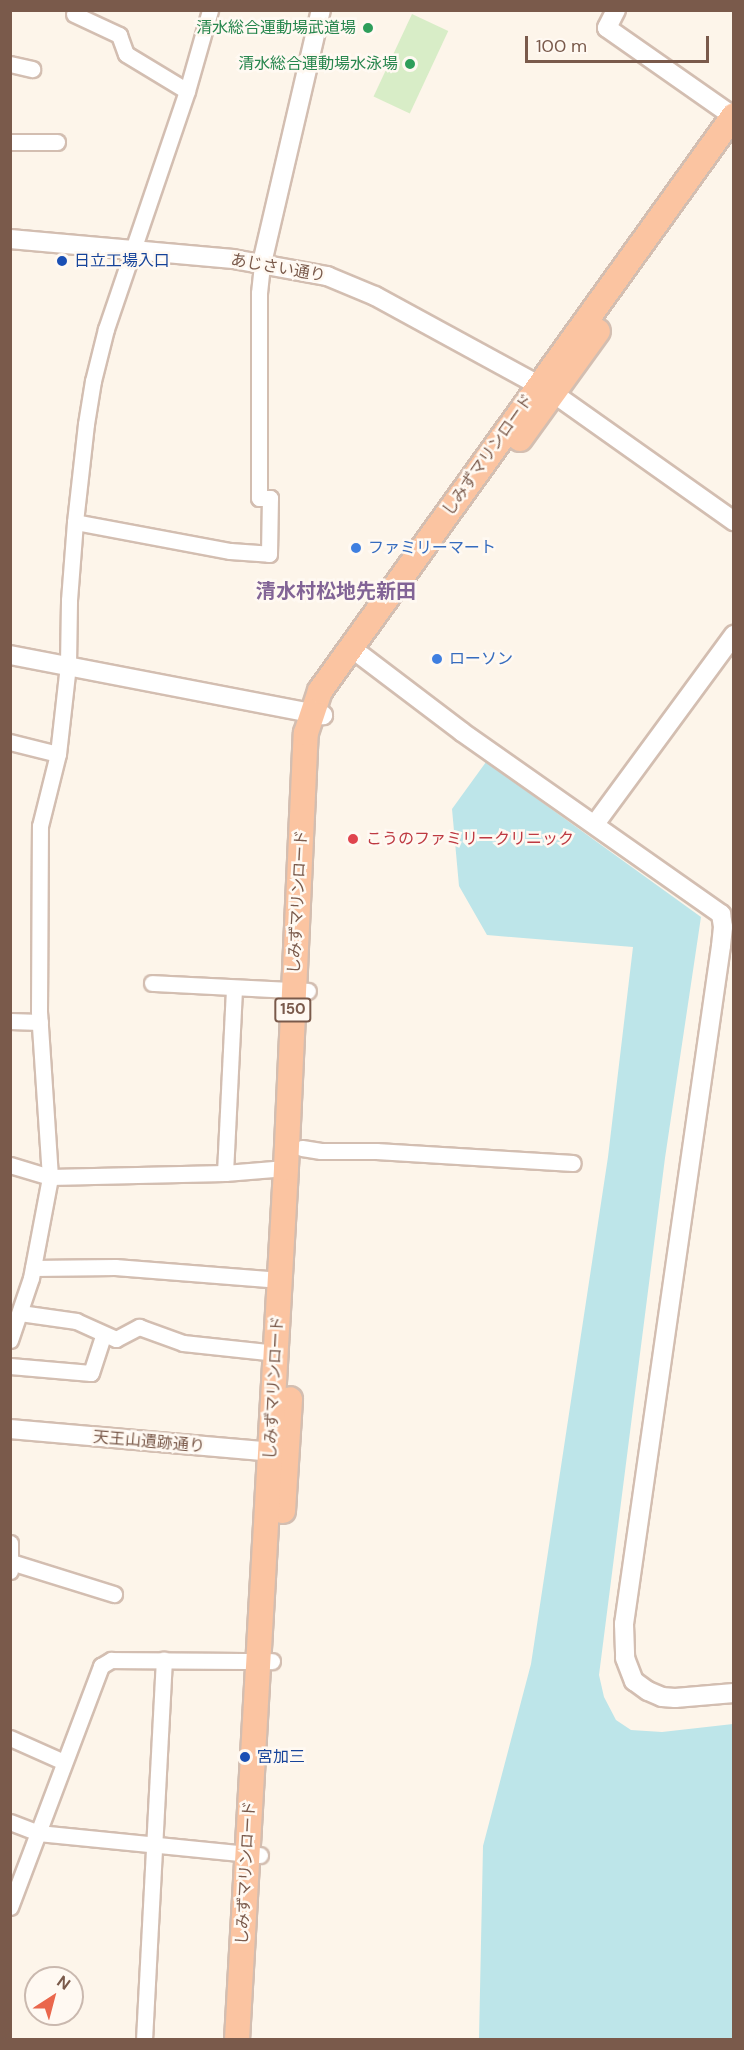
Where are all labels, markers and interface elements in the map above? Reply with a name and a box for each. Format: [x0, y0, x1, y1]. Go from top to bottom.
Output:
place label: 清水総合運動場武道場 [196, 18, 356, 38]
marker: 清水総合運動場武道場 [361, 21, 375, 35]
scale bar [528, 24, 712, 62]
text: 100 m [536, 34, 587, 58]
place label: 清水総合運動場水泳場 [238, 54, 398, 74]
marker: 清水総合運動場水泳場 [403, 57, 417, 71]
street label: あじさい通り [229, 250, 327, 286]
place label: 日立工場入口 [74, 251, 170, 271]
marker: 日立工場入口 [55, 254, 69, 268]
street label: しみずマリンロード [439, 391, 537, 519]
place label: ファミリーマート [368, 538, 496, 558]
marker: ファミリーマート [349, 541, 363, 555]
district label: 清水村松地先新田 [256, 579, 416, 603]
place label: ローソン [449, 649, 513, 669]
marker: ローソン [430, 652, 444, 666]
place label: こうのファミリークリニック [366, 829, 574, 849]
street label: しみずマリンロード [285, 830, 311, 974]
marker: こうのファミリークリニック [344, 830, 362, 848]
road number: 150 [274, 998, 312, 1022]
street label: しみずマリンロード [261, 1316, 287, 1460]
street label: 天王山遺跡通り [92, 1428, 206, 1456]
place label: 宮加三 [257, 1747, 305, 1767]
marker: 宮加三 [238, 1750, 252, 1764]
street label: しみずマリンロード [233, 1801, 259, 1945]
north arrow [24, 1966, 84, 2026]
text: N [53, 1971, 75, 1995]

